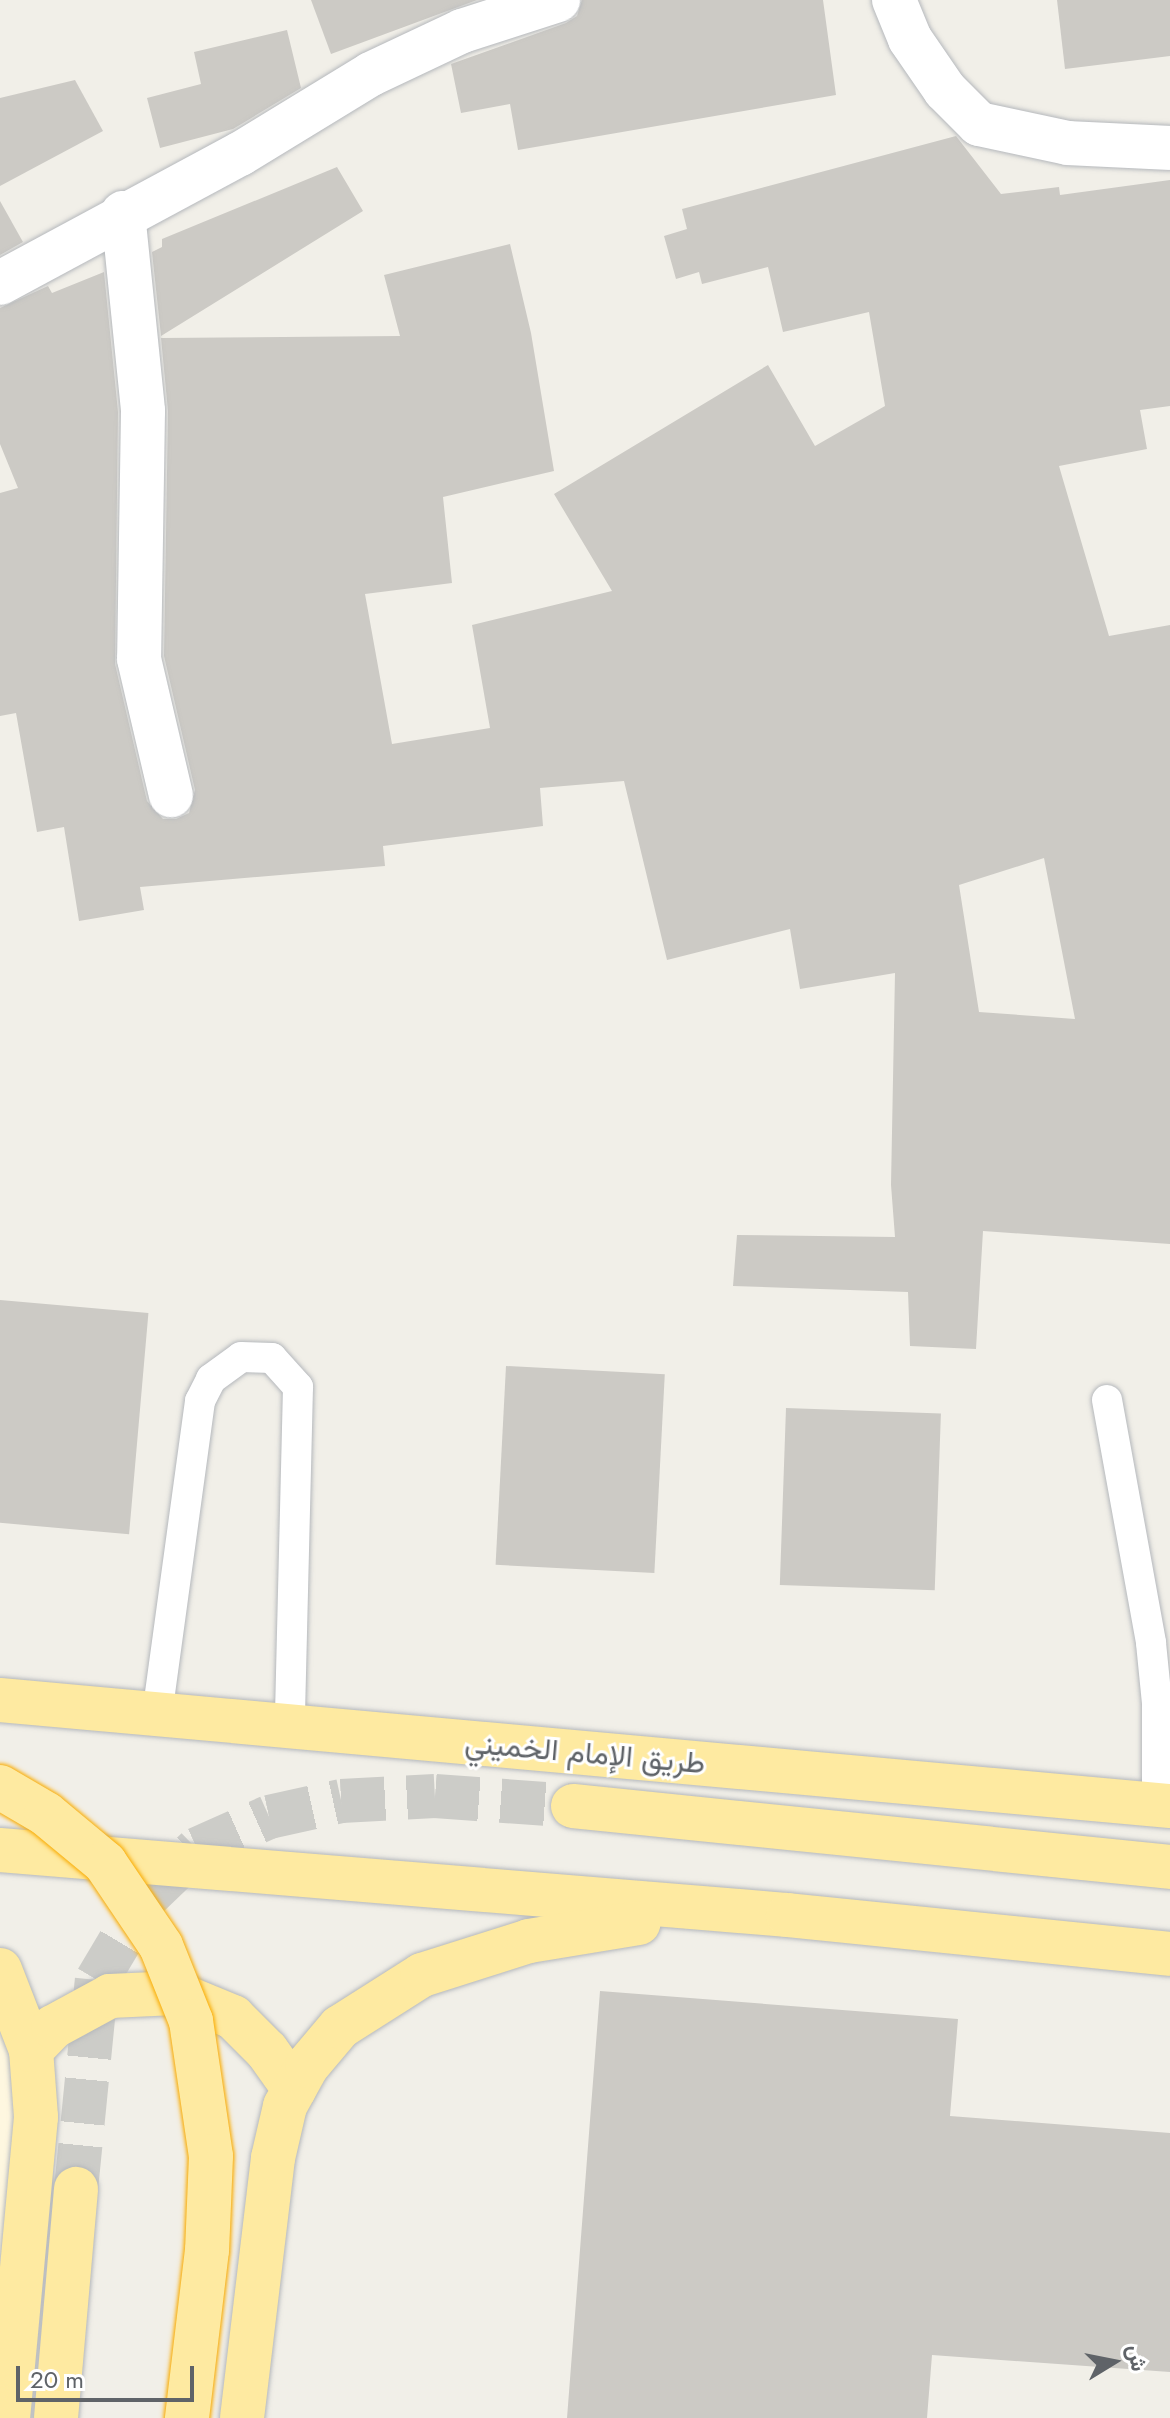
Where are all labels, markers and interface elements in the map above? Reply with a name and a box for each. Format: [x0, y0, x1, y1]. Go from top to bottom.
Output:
street label: طريق الإمام الخميني [463, 1725, 707, 1781]
north arrow [1074, 2322, 1154, 2402]
text: ش [1120, 2342, 1156, 2374]
scale bar [20, 2350, 198, 2400]
text: 20 m [30, 2362, 84, 2397]

